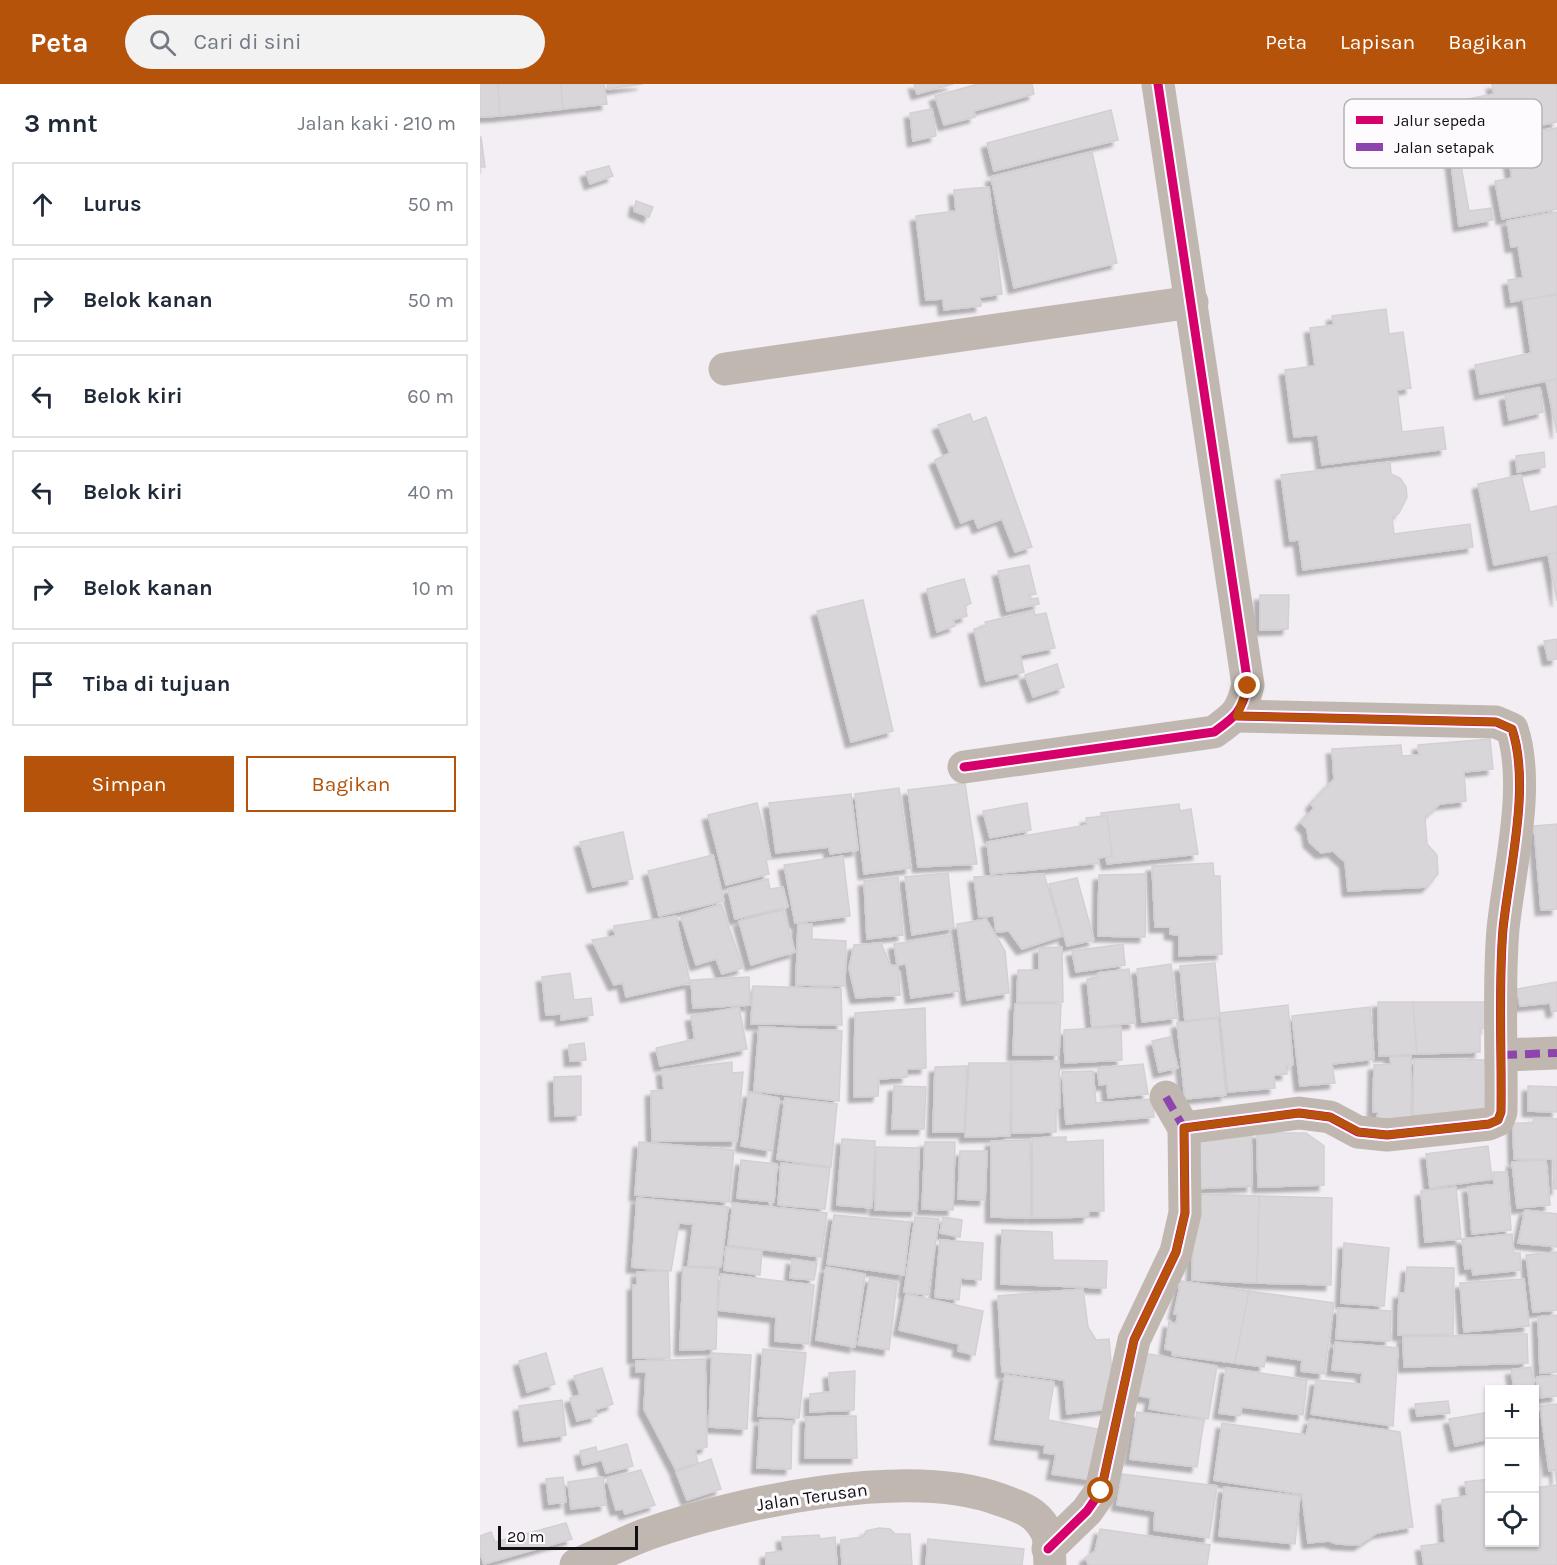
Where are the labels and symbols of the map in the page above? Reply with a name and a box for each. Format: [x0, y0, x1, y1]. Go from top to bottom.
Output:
legend [1344, 99, 1542, 168]
text: Jalur sepeda [1394, 111, 1486, 130]
text: Jalan setapak [1394, 138, 1495, 157]
route end [1234, 672, 1260, 698]
route start [1087, 1477, 1113, 1503]
street label: Jalan Terusan [755, 1478, 869, 1516]
scale bar [498, 1523, 638, 1550]

